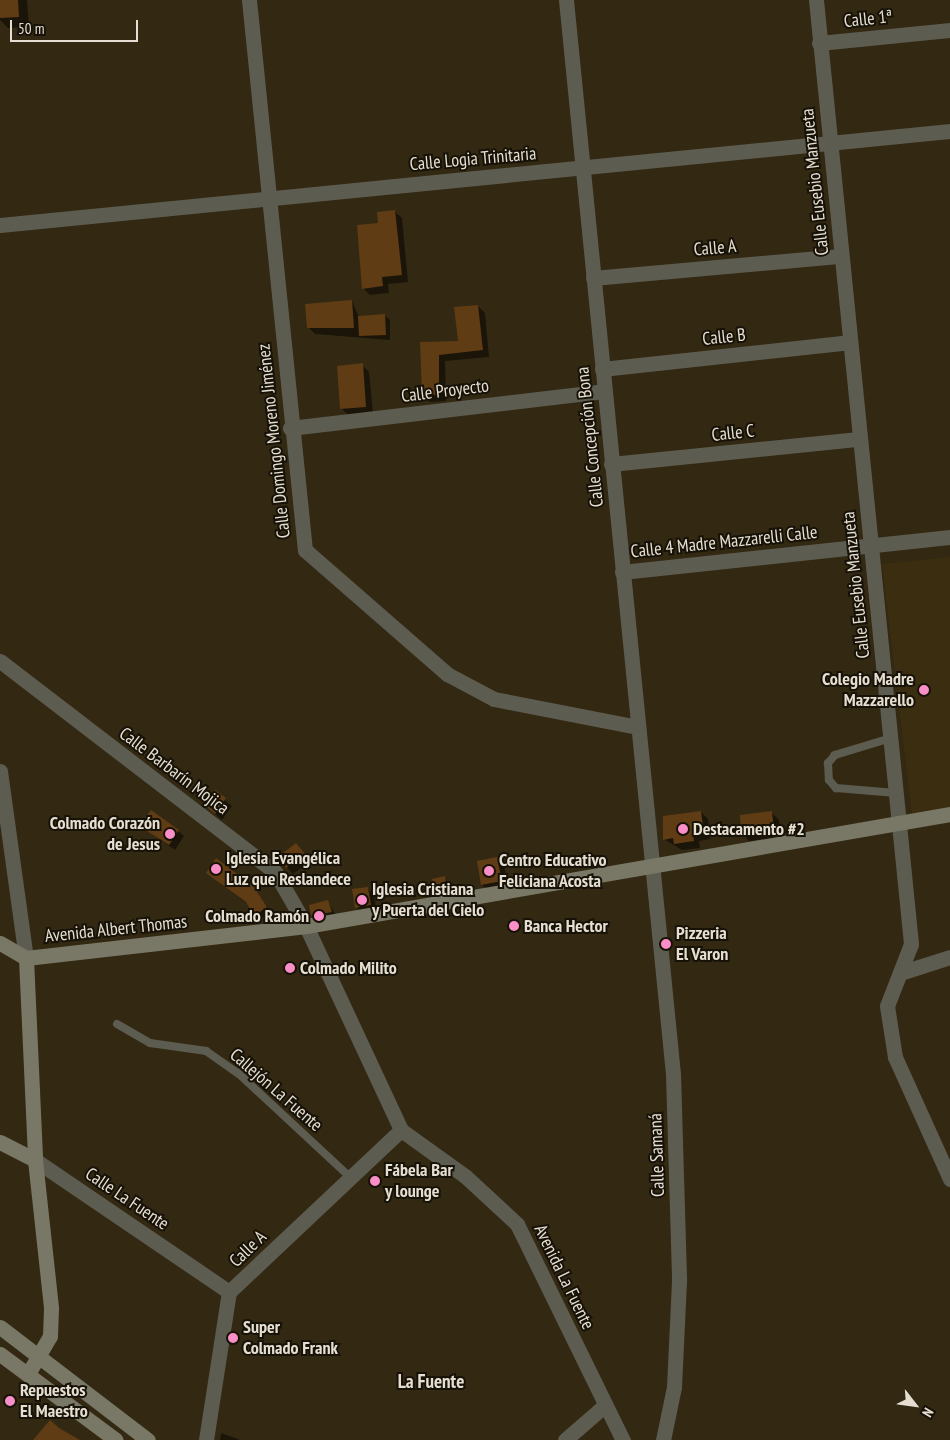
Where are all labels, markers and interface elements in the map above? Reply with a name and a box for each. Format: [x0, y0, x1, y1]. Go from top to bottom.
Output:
street label: Calle 1ª [843, 6, 893, 32]
scale bar [12, 10, 140, 42]
text: 50 m [18, 19, 44, 38]
street label: Calle Eusebio Manzueta [797, 107, 833, 257]
street label: Calle Logia Trinitaria [409, 143, 537, 175]
street label: Calle A [692, 235, 738, 261]
street label: Calle B [701, 324, 747, 350]
street label: Calle Domingo Moreno Jiménez [253, 343, 295, 539]
street label: Calle Concepción Bona [572, 366, 608, 508]
street label: Calle Proyecto [400, 375, 490, 407]
street label: Calle C [710, 420, 756, 446]
street label: Calle Eusebio Manzueta [838, 510, 874, 660]
street label: Calle 4 Madre Mazzarelli Calle [630, 521, 818, 563]
place label: Colegio Madre Mazzarello [822, 669, 914, 712]
marker: Colegio Madre Mazzarello [918, 684, 930, 696]
street label: Calle Barbarín Mojica [115, 723, 233, 819]
place label: Colmado Corazón de Jesus [50, 813, 160, 856]
place label: Destacamento #2 [693, 818, 805, 840]
marker: Destacamento #2 [677, 823, 689, 835]
marker: Colmado Corazón de Jesus [164, 828, 176, 840]
place label: Iglesia Evangélica Luz que Reslandece [226, 848, 351, 891]
place label: Centro Educativo Feliciana Acosta [499, 850, 607, 892]
marker: Iglesia Evangélica Luz que Reslandece [210, 863, 222, 875]
marker: Centro Educativo Feliciana Acosta [483, 865, 495, 877]
place label: Iglesia Cristiana y Puerta del Cielo [372, 879, 485, 922]
marker: Iglesia Cristiana y Puerta del Cielo [356, 894, 368, 906]
place label: Colmado Ramón [205, 905, 309, 927]
marker: Colmado Ramón [313, 910, 325, 922]
street label: Avenida Albert Thomas [43, 911, 189, 947]
place label: Banca Hector [524, 915, 608, 937]
marker: Banca Hector [508, 920, 520, 932]
place label: Pizzeria El Varon [676, 923, 729, 966]
marker: Pizzeria El Varon [660, 938, 672, 950]
place label: Colmado Milito [300, 957, 397, 979]
marker: Colmado Milito [284, 962, 296, 974]
street label: Callejón La Fuente [225, 1044, 327, 1136]
street label: Calle Samaná [645, 1113, 669, 1197]
place label: Fábela Bar y lounge [385, 1160, 453, 1202]
street label: Calle La Fuente [81, 1163, 173, 1235]
marker: Fábela Bar y lounge [369, 1175, 381, 1187]
street label: Avenida La Fuente [529, 1221, 599, 1333]
street label: Calle A [225, 1226, 271, 1272]
place label: Super Colmado Frank [243, 1317, 338, 1360]
marker: Super Colmado Frank [227, 1332, 239, 1344]
district label: La Fuente [398, 1371, 464, 1393]
place label: Repuestos El Maestro [20, 1380, 88, 1422]
north arrow [890, 1380, 940, 1430]
marker: Repuestos El Maestro [4, 1395, 16, 1407]
text: N [918, 1405, 938, 1420]

